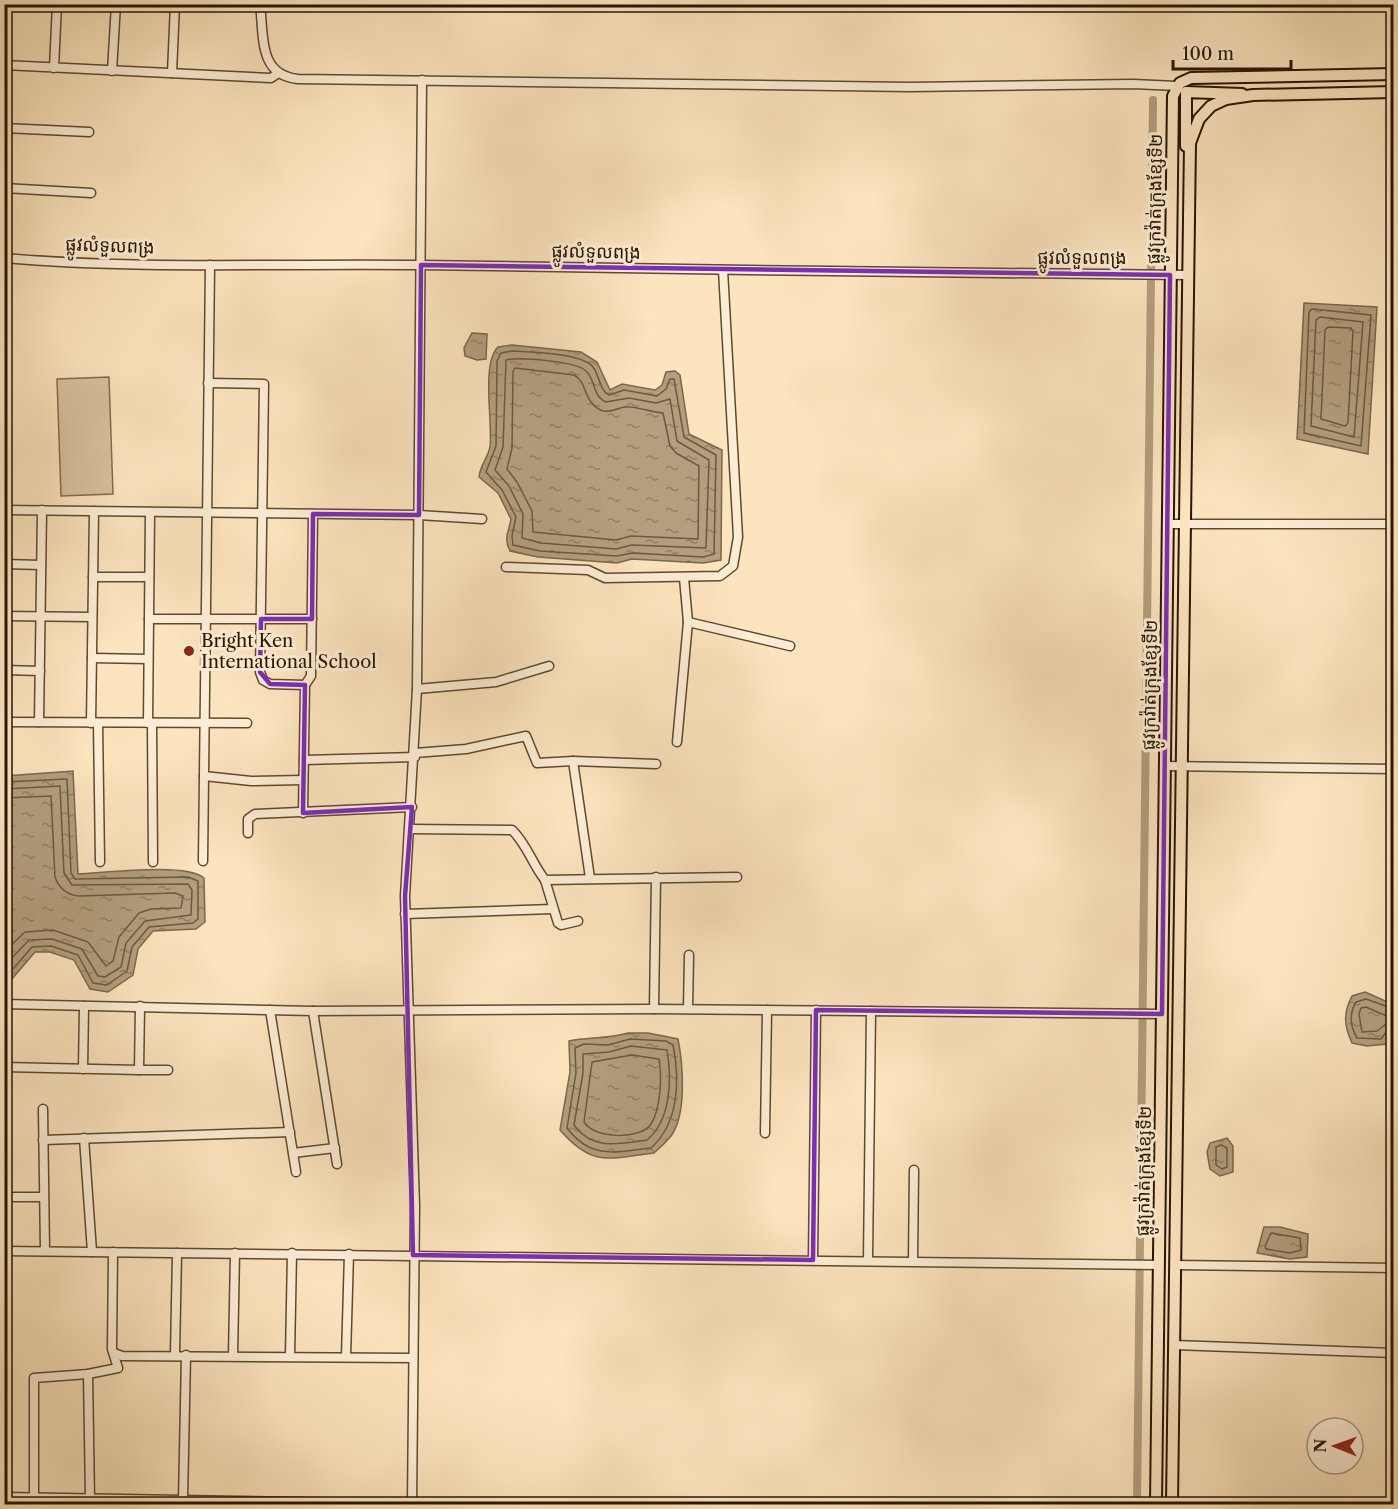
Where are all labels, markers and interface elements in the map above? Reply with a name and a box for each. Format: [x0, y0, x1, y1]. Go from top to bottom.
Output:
scale bar [1173, 33, 1292, 71]
text: 100 m [1182, 43, 1234, 65]
street label: ផ្លូវក្រវ៉ាត់ក្រុងខ្សែទី២ [1143, 133, 1172, 265]
street label: ផ្លូវលំទួលពង្រ [65, 233, 155, 264]
street label: ផ្លូវលំទួលពង្រ [551, 240, 641, 269]
street label: ផ្លូវលំទួលពង្រ [1037, 247, 1127, 274]
street label: ផ្លូវក្រវ៉ាត់ក្រុងខ្សែទី២ [1138, 619, 1167, 751]
place label: Bright Ken International School [201, 630, 377, 673]
marker: Bright Ken International School [182, 644, 196, 658]
street label: ផ្លូវក្រវ៉ាត់ក្រុងខ្សែទី២ [1132, 1105, 1161, 1237]
north arrow [1305, 1416, 1365, 1476]
text: N [1310, 1439, 1330, 1453]

